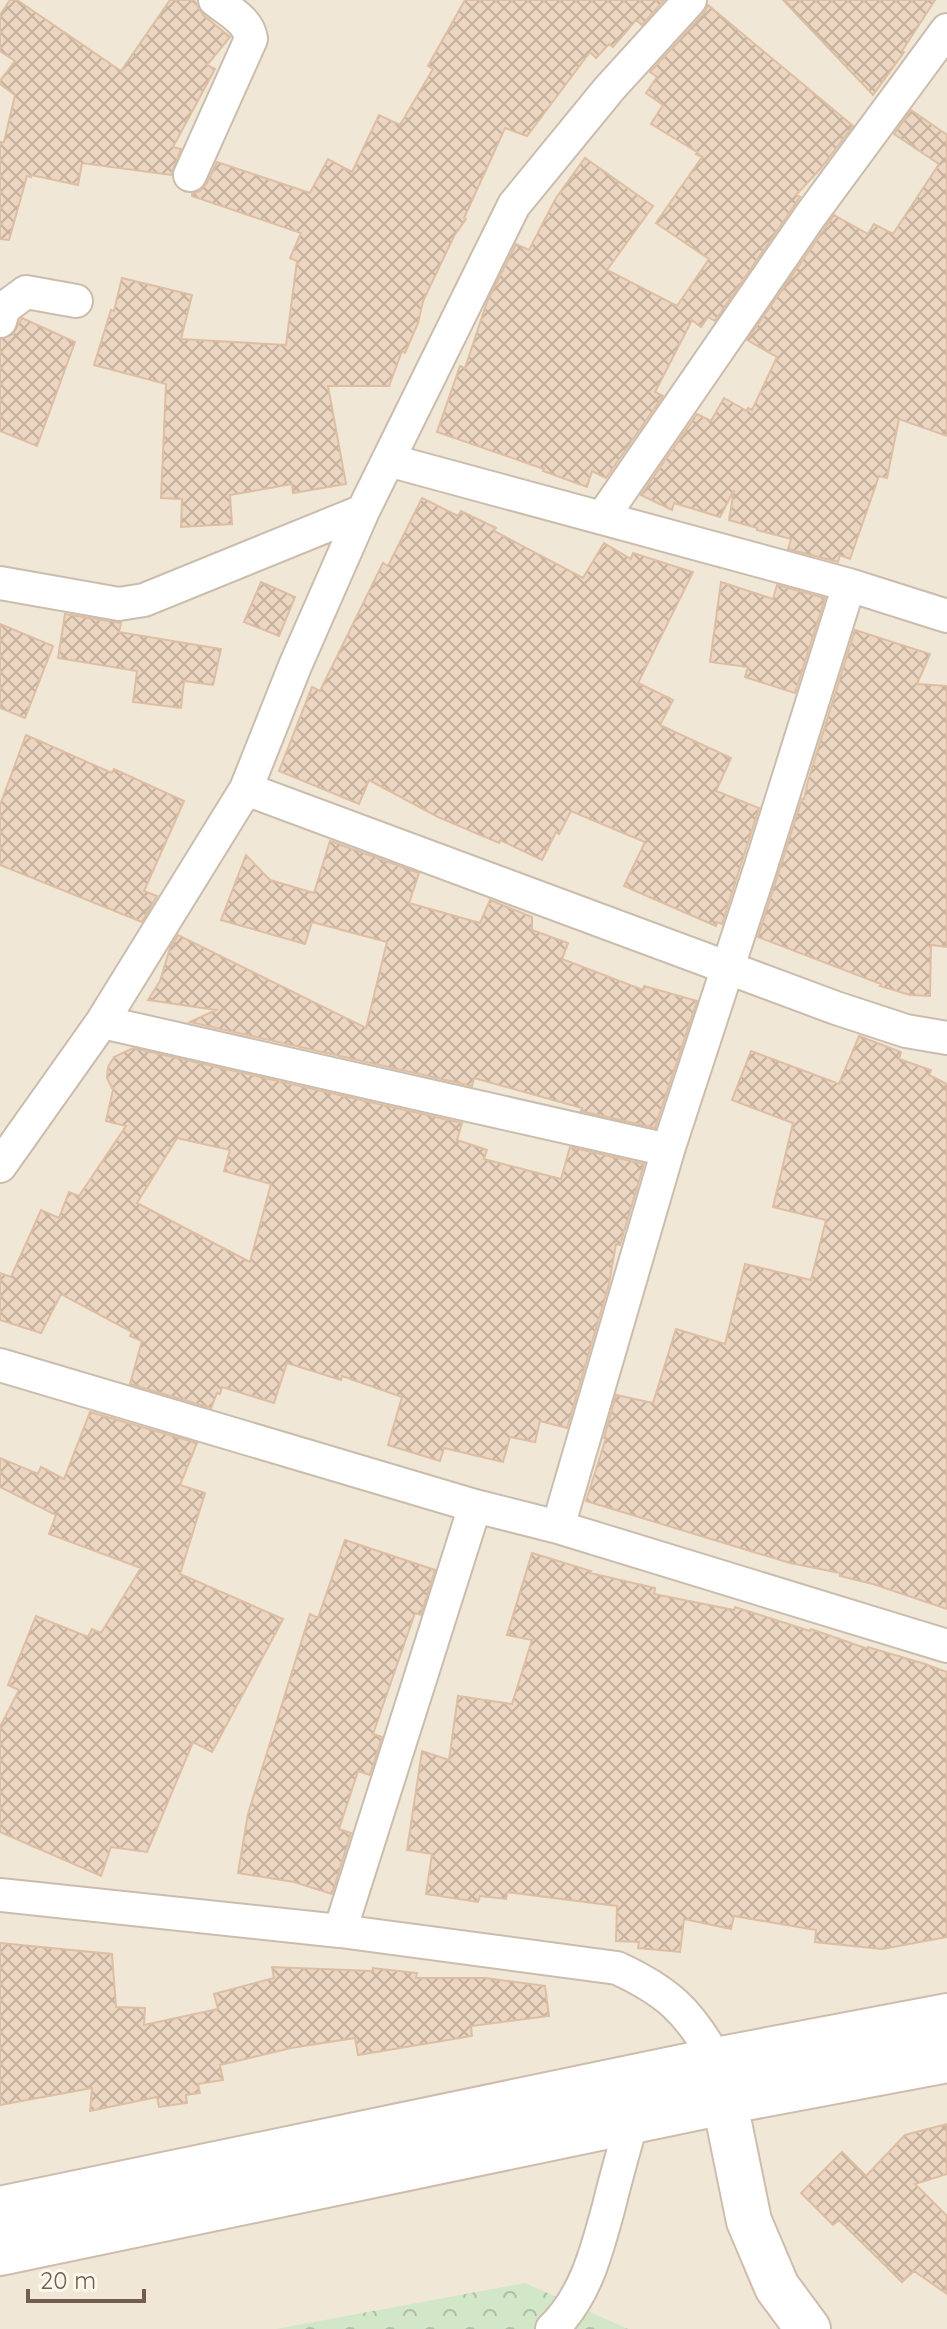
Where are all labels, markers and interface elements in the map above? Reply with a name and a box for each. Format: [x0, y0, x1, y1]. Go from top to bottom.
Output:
scale bar [28, 2253, 144, 2303]
text: 20 m [40, 2265, 96, 2295]

